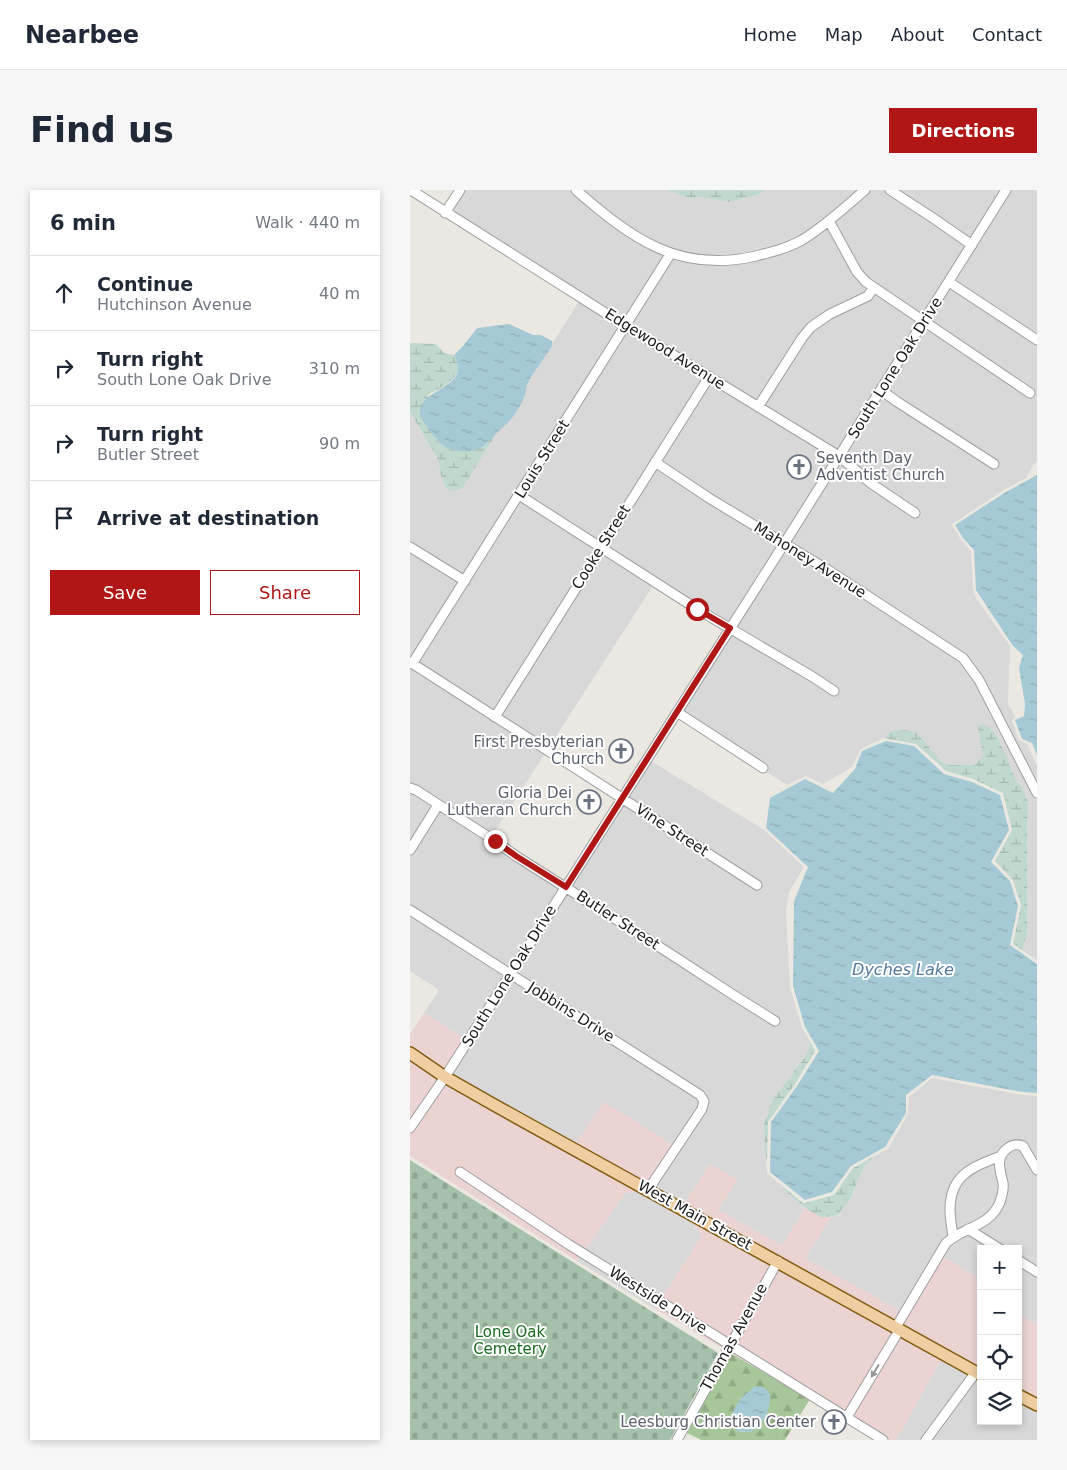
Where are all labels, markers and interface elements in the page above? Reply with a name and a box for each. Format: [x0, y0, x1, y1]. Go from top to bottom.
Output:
text: Nearbee [25, 21, 139, 49]
text: Home [744, 24, 797, 45]
text: Map [825, 24, 863, 45]
text: About [891, 24, 944, 45]
text: Contact [972, 24, 1042, 45]
button: Directions [889, 108, 1037, 153]
text: Find us [30, 110, 174, 150]
text: 6 min [50, 211, 116, 235]
text: Walk · 440 m [255, 213, 360, 232]
text: Continue [97, 273, 193, 295]
icon: ahead [50, 279, 78, 307]
text: 40 m [319, 284, 360, 303]
street label: South Lone Oak Drive [844, 294, 946, 442]
text: Hutchinson Avenue [97, 295, 252, 314]
street label: Edgewood Avenue [602, 305, 728, 393]
text: Turn right [97, 348, 203, 370]
icon: right [50, 354, 78, 382]
text: 310 m [309, 359, 360, 378]
text: South Lone Oak Drive [97, 370, 271, 389]
street label: Louis Street [511, 416, 573, 502]
text: Turn right [97, 423, 203, 445]
icon: right [50, 429, 78, 457]
text: 90 m [319, 434, 360, 453]
text: Butler Street [97, 445, 199, 464]
place label: Seventh Day Adventist Church [816, 449, 945, 484]
church icon: Seventh Day Adventist Church [786, 454, 812, 480]
street label: Cooke Street [568, 501, 634, 593]
icon: arrive [50, 504, 78, 532]
text: Arrive at destination [97, 507, 319, 529]
street label: Mahoney Avenue [751, 518, 869, 602]
button: Save [50, 570, 200, 615]
button: Share [210, 570, 360, 615]
route start [686, 598, 709, 621]
place label: First Presbyterian Church [473, 733, 604, 768]
church icon: First Presbyterian Church [608, 738, 634, 764]
place label: Gloria Dei Lutheran Church [447, 784, 572, 819]
church icon: Gloria Dei Lutheran Church [576, 789, 602, 815]
street label: Vine Street [632, 800, 712, 860]
route end [484, 830, 507, 853]
street label: Butler Street [573, 886, 663, 954]
street label: South Lone Oak Drive [458, 902, 560, 1050]
water label: Dyches Lake [852, 960, 954, 979]
street label: Jobbins Drive [523, 978, 618, 1046]
street label: West Main Street [635, 1176, 755, 1254]
map controls [977, 1245, 1022, 1425]
button: + [977, 1245, 1022, 1290]
street label: Westside Drive [606, 1263, 710, 1337]
street label: Thomas Avenue [697, 1280, 771, 1395]
button: − [977, 1290, 1022, 1335]
park label: Lone Oak Cemetery [473, 1323, 547, 1358]
button: locate [977, 1335, 1022, 1380]
one-way arrow [870, 1365, 879, 1378]
button: layers [977, 1380, 1022, 1425]
church icon: Leesburg Christian Center [821, 1409, 847, 1435]
place label: Leesburg Christian Center [620, 1413, 817, 1431]

